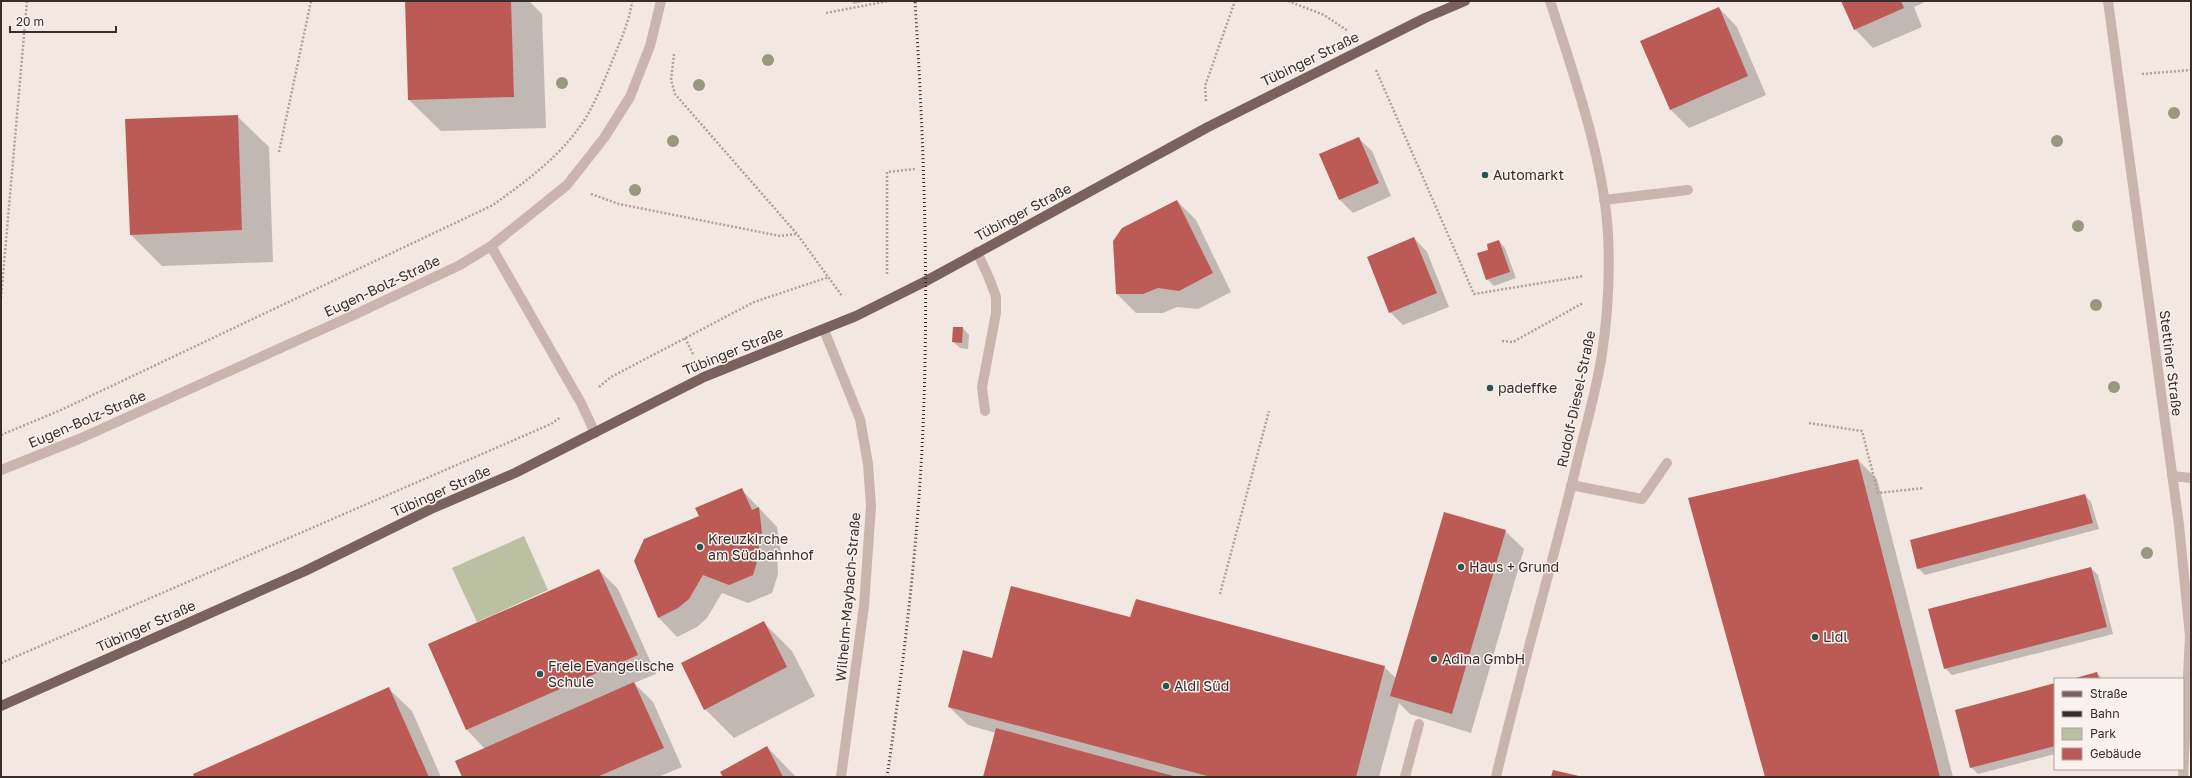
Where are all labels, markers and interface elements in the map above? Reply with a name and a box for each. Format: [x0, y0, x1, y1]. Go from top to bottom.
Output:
scale bar [10, 8, 116, 34]
text: 20 m [16, 14, 44, 29]
street label: Tübinger Straße [1258, 28, 1361, 90]
place label: Automarkt [1493, 166, 1564, 183]
marker: Automarkt [1480, 170, 1490, 180]
street label: Tübinger Straße [972, 179, 1074, 244]
street label: Eugen-Bolz-Straße [321, 251, 442, 320]
street label: Stettiner Straße [2157, 309, 2186, 417]
street label: Tübinger Straße [680, 323, 785, 378]
street label: Rudolf-Diesel-Straße [1553, 329, 1598, 469]
place label: padeffke [1498, 379, 1557, 396]
marker: padeffke [1485, 383, 1495, 393]
street label: Eugen-Bolz-Straße [25, 386, 148, 451]
street label: Tübinger Straße [389, 461, 493, 520]
street label: Wilhelm-Maybach-Straße [832, 512, 863, 682]
place label: Kreuzkirche am Südbahnhof [708, 530, 814, 563]
marker: Kreuzkirche am Südbahnhof [695, 542, 705, 552]
place label: Haus + Grund [1469, 558, 1559, 575]
marker: Haus + Grund [1456, 562, 1466, 572]
street label: Tübinger Straße [94, 596, 198, 655]
place label: Lidl [1823, 628, 1848, 645]
marker: Lidl [1810, 632, 1820, 642]
place label: Adina GmbH [1442, 650, 1525, 667]
marker: Adina GmbH [1429, 654, 1439, 664]
place label: Freie Evangelische Schule [548, 657, 674, 690]
marker: Freie Evangelische Schule [535, 669, 545, 679]
place label: Aldi Süd [1174, 677, 1229, 694]
legend [2054, 678, 2184, 770]
marker: Aldi Süd [1161, 681, 1171, 691]
text: Straße [2090, 686, 2128, 701]
text: Bahn [2090, 706, 2120, 721]
text: Park [2090, 726, 2116, 741]
text: Gebäude [2090, 746, 2141, 761]

